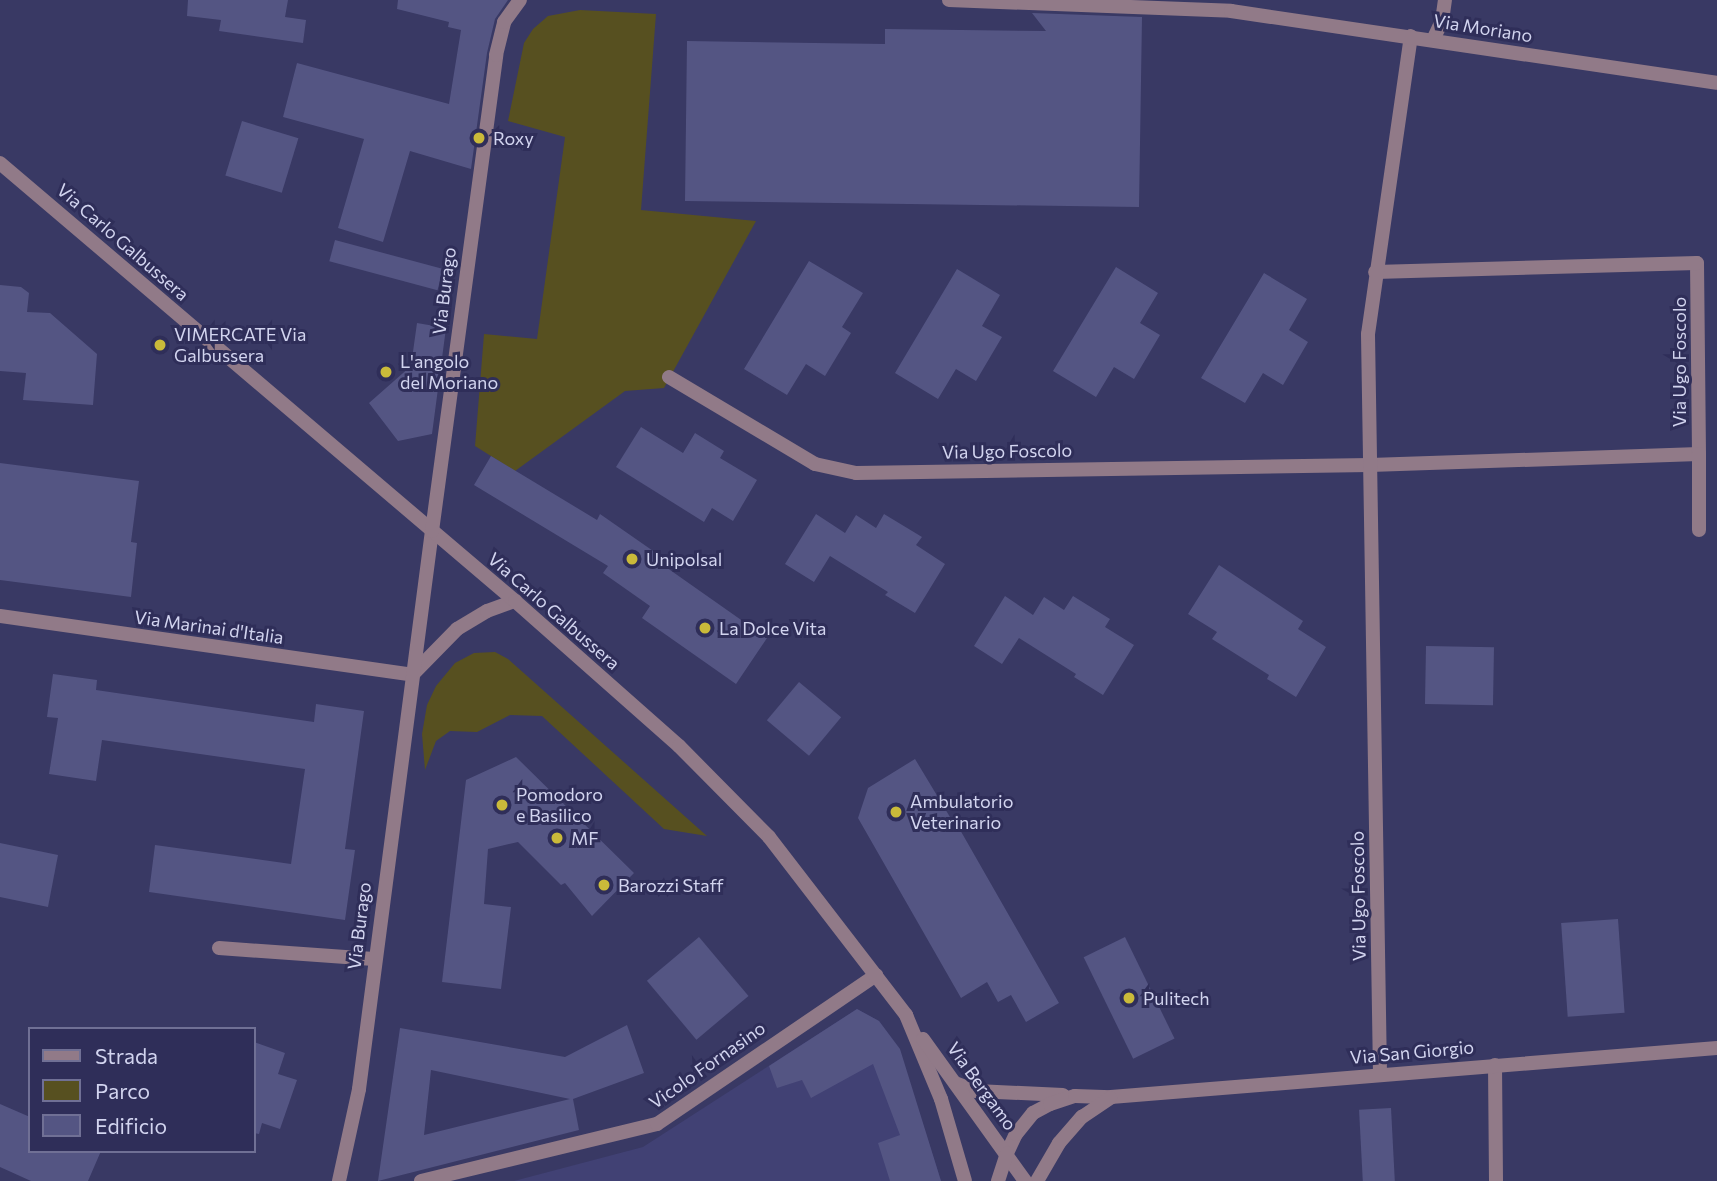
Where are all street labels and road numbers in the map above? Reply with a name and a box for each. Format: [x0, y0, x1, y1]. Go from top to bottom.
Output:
street label: Via Moriano [1432, 10, 1534, 46]
street label: Via Carlo Galbussera [53, 179, 193, 305]
street label: Via Burago [428, 246, 460, 336]
street label: Via Ugo Foscolo [1668, 297, 1690, 427]
street label: Via Ugo Foscolo [942, 439, 1072, 463]
street label: Via Carlo Galbussera [484, 548, 624, 674]
street label: Via Marinai d'Italia [133, 606, 285, 648]
street label: Via Ugo Foscolo [1346, 831, 1370, 961]
street label: Via Burago [343, 881, 375, 971]
street label: Vicolo Fornasino [645, 1017, 769, 1113]
street label: Via San Giorgio [1349, 1036, 1475, 1068]
street label: Via Bergamo [943, 1038, 1021, 1134]

